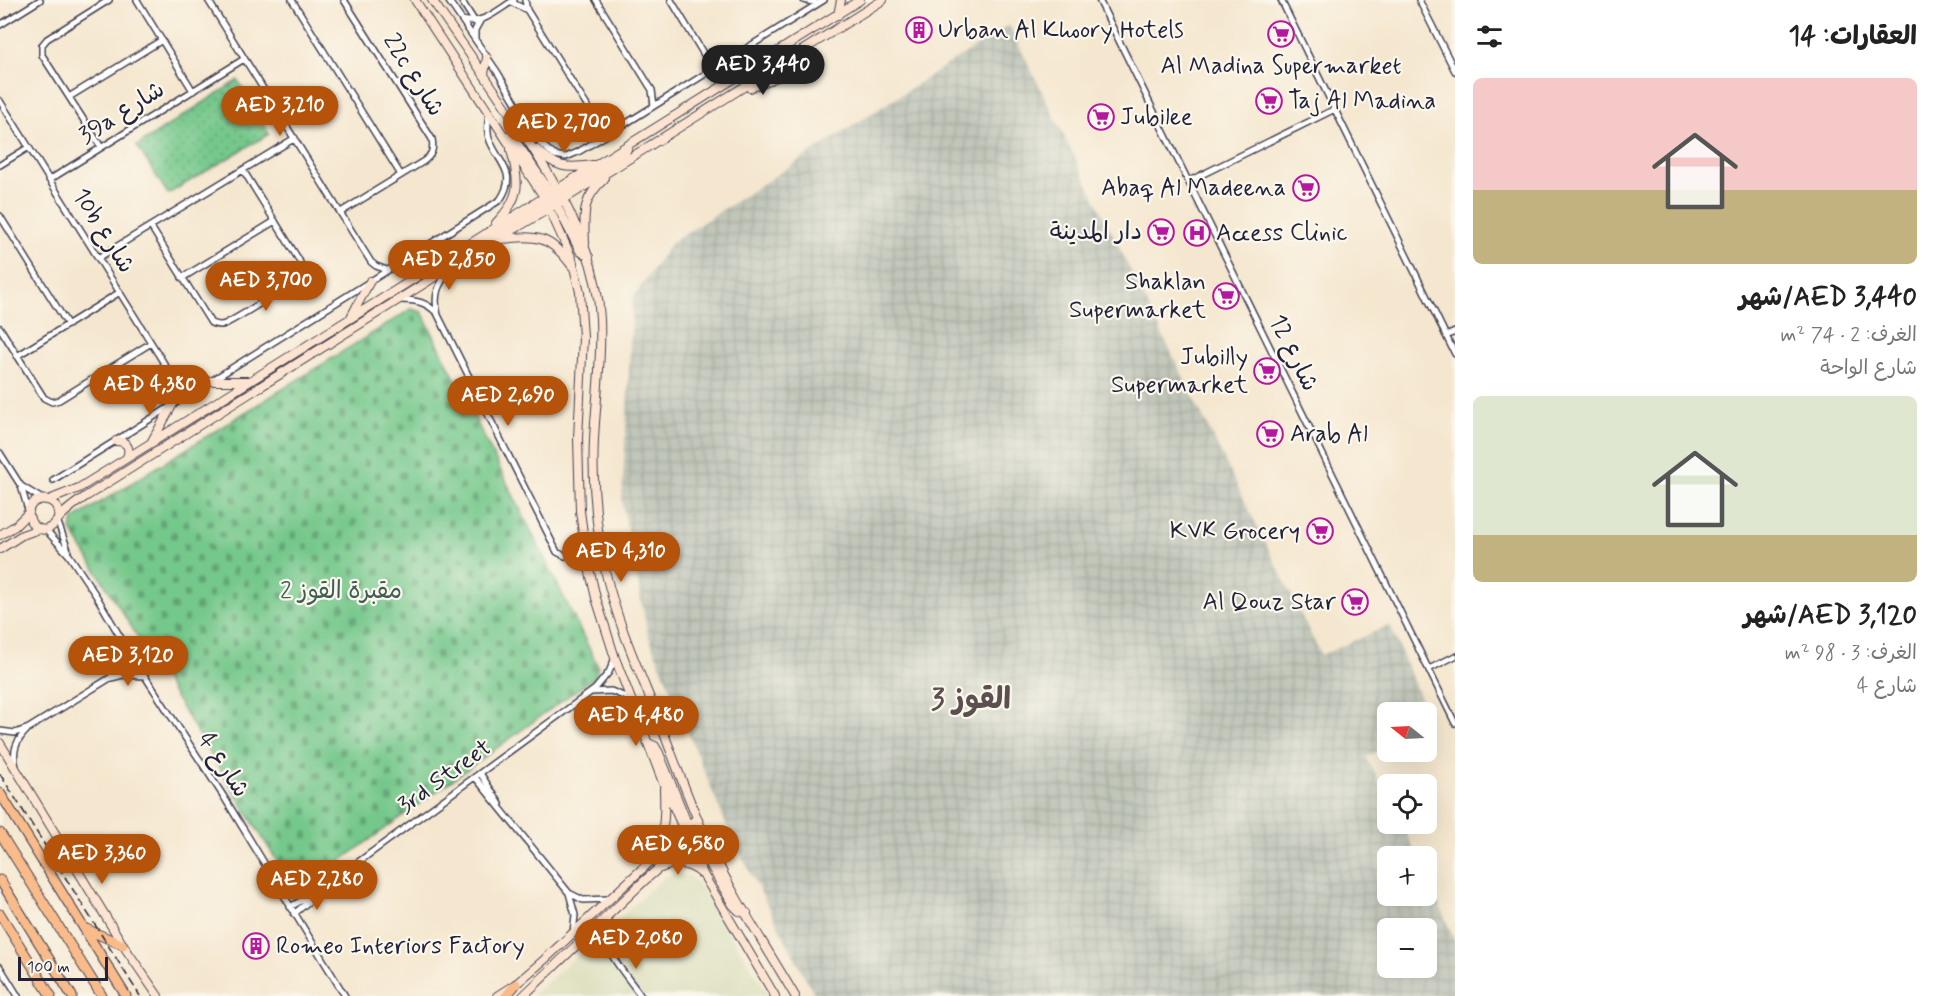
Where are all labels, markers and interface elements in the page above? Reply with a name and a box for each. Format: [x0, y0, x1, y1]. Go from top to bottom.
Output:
building icon: Urban Al Khoory Hotels [904, 15, 934, 45]
place label: Urban Al Khoory Hotels [938, 15, 1184, 46]
supermarket icon: Al Madina Supermarket [1266, 19, 1296, 49]
icon: filters [1473, 20, 1506, 53]
text: العقارات: 14 [1789, 20, 1917, 54]
street label: 22c شارع [375, 28, 451, 122]
pin: AED 3,440 [694, 45, 832, 96]
text: AED 3,440 [716, 51, 810, 78]
place label: Al Madina Supermarket [1160, 51, 1402, 82]
street label: 39a شارع [73, 74, 171, 152]
pin: AED 3,210 [211, 86, 349, 137]
supermarket icon: Taj Al Madina [1254, 86, 1284, 116]
place label: Taj Al Madina [1288, 86, 1436, 117]
text: AED 3,210 [235, 92, 325, 119]
supermarket icon: Jubilee [1086, 102, 1116, 132]
place label: Jubilee [1120, 102, 1193, 133]
pin: AED 2,700 [495, 103, 633, 154]
text: AED 2,700 [517, 109, 611, 136]
icon: home [1641, 117, 1749, 225]
place label: Abaq Al Madeena [1101, 173, 1286, 204]
supermarket icon: Abaq Al Madeena [1291, 173, 1321, 203]
street label: 10b شارع [65, 183, 141, 279]
place label: دار المدينة [1050, 217, 1142, 248]
supermarket icon: دار المدينة [1146, 217, 1176, 247]
hospital icon: Access Clinic [1182, 218, 1212, 248]
place label: Access Clinic [1216, 218, 1348, 249]
pin: AED 2,850 [380, 240, 518, 291]
text: AED 2,850 [402, 246, 496, 273]
pin: AED 3,700 [197, 261, 335, 312]
text: AED 3,700 [219, 267, 313, 294]
place label: Shaklan Supermarket [1069, 267, 1206, 326]
supermarket icon: Shaklan Supermarket [1211, 281, 1241, 311]
text: AED 3,440/شهر [1739, 281, 1917, 315]
street label: شارع 12 [1261, 309, 1325, 397]
text: الغرف: 2 · 74 m² [1780, 322, 1917, 349]
place label: Jubilly Supermarket [1111, 342, 1248, 401]
text: شارع الواحة [1820, 355, 1917, 382]
supermarket icon: Jubilly Supermarket [1252, 356, 1282, 386]
pin: AED 4,380 [81, 365, 219, 416]
text: AED 4,380 [104, 371, 196, 398]
pin: AED 2,690 [439, 376, 577, 427]
text: AED 2,690 [461, 382, 555, 409]
supermarket icon: Arab Al [1255, 419, 1285, 449]
place label: Arab Al [1290, 419, 1368, 450]
icon: home [1641, 435, 1749, 543]
place label: KVK Grocery [1170, 516, 1300, 547]
supermarket icon: KVK Grocery [1305, 516, 1335, 546]
pin: AED 4,310 [552, 532, 690, 583]
text: AED 4,310 [576, 538, 666, 565]
park label: مقبرة القوز 2 [280, 576, 402, 607]
place label: Al Qouz Star [1202, 587, 1337, 618]
supermarket icon: Al Qouz Star [1340, 587, 1370, 617]
text: AED 3,120/شهر [1743, 599, 1917, 633]
pin: AED 3,120 [59, 636, 197, 687]
text: الغرف: 3 · 98 m² [1785, 640, 1917, 667]
text: AED 3,120 [82, 642, 174, 669]
text: شارع 4 [1857, 673, 1917, 700]
district label: القوز 3 [931, 680, 1011, 719]
pin: AED 4,480 [567, 696, 705, 747]
text: AED 4,480 [588, 702, 684, 729]
north arrow [1377, 702, 1437, 762]
map controls [1377, 702, 1437, 978]
street label: شارع 4 [190, 726, 256, 804]
street label: 3rd Street [392, 732, 498, 822]
button: locate [1377, 774, 1437, 834]
pin: AED 6,580 [609, 825, 747, 876]
text: AED 6,580 [631, 831, 725, 858]
pin: AED 3,360 [33, 834, 171, 885]
text: AED 3,360 [58, 840, 146, 867]
button: + [1377, 846, 1437, 906]
pin: AED 2,280 [248, 860, 386, 911]
text: AED 2,280 [270, 866, 364, 893]
button: − [1377, 918, 1437, 978]
pin: AED 2,080 [567, 919, 705, 970]
text: AED 2,080 [589, 925, 683, 952]
building icon: Romeo Interiors Factory [241, 931, 271, 961]
place label: Romeo Interiors Factory [276, 931, 525, 962]
scale bar [18, 954, 108, 982]
text: 100 m [27, 957, 70, 978]

